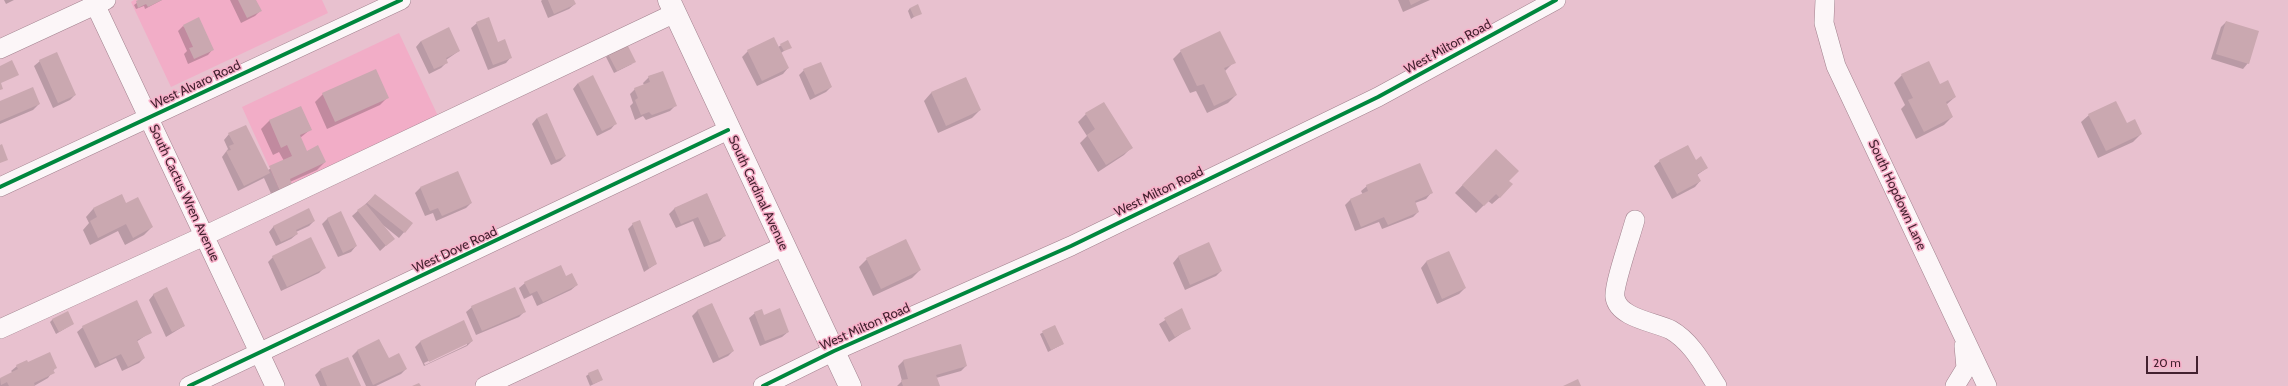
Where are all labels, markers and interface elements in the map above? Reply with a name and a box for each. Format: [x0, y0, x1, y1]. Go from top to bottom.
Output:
street label: West Milton Road [1402, 17, 1494, 77]
street label: West Alvaro Road [149, 57, 243, 113]
street label: South Cactus Wren Avenue [145, 122, 223, 264]
street label: South Cardinal Avenue [725, 133, 791, 253]
street label: South Hopdown Lane [1865, 137, 1929, 253]
street label: West Milton Road [1112, 164, 1206, 220]
street label: West Dove Road [410, 224, 500, 276]
street label: West Milton Road [817, 300, 913, 354]
scale bar [2148, 348, 2200, 374]
text: 20 m [2153, 355, 2181, 370]

